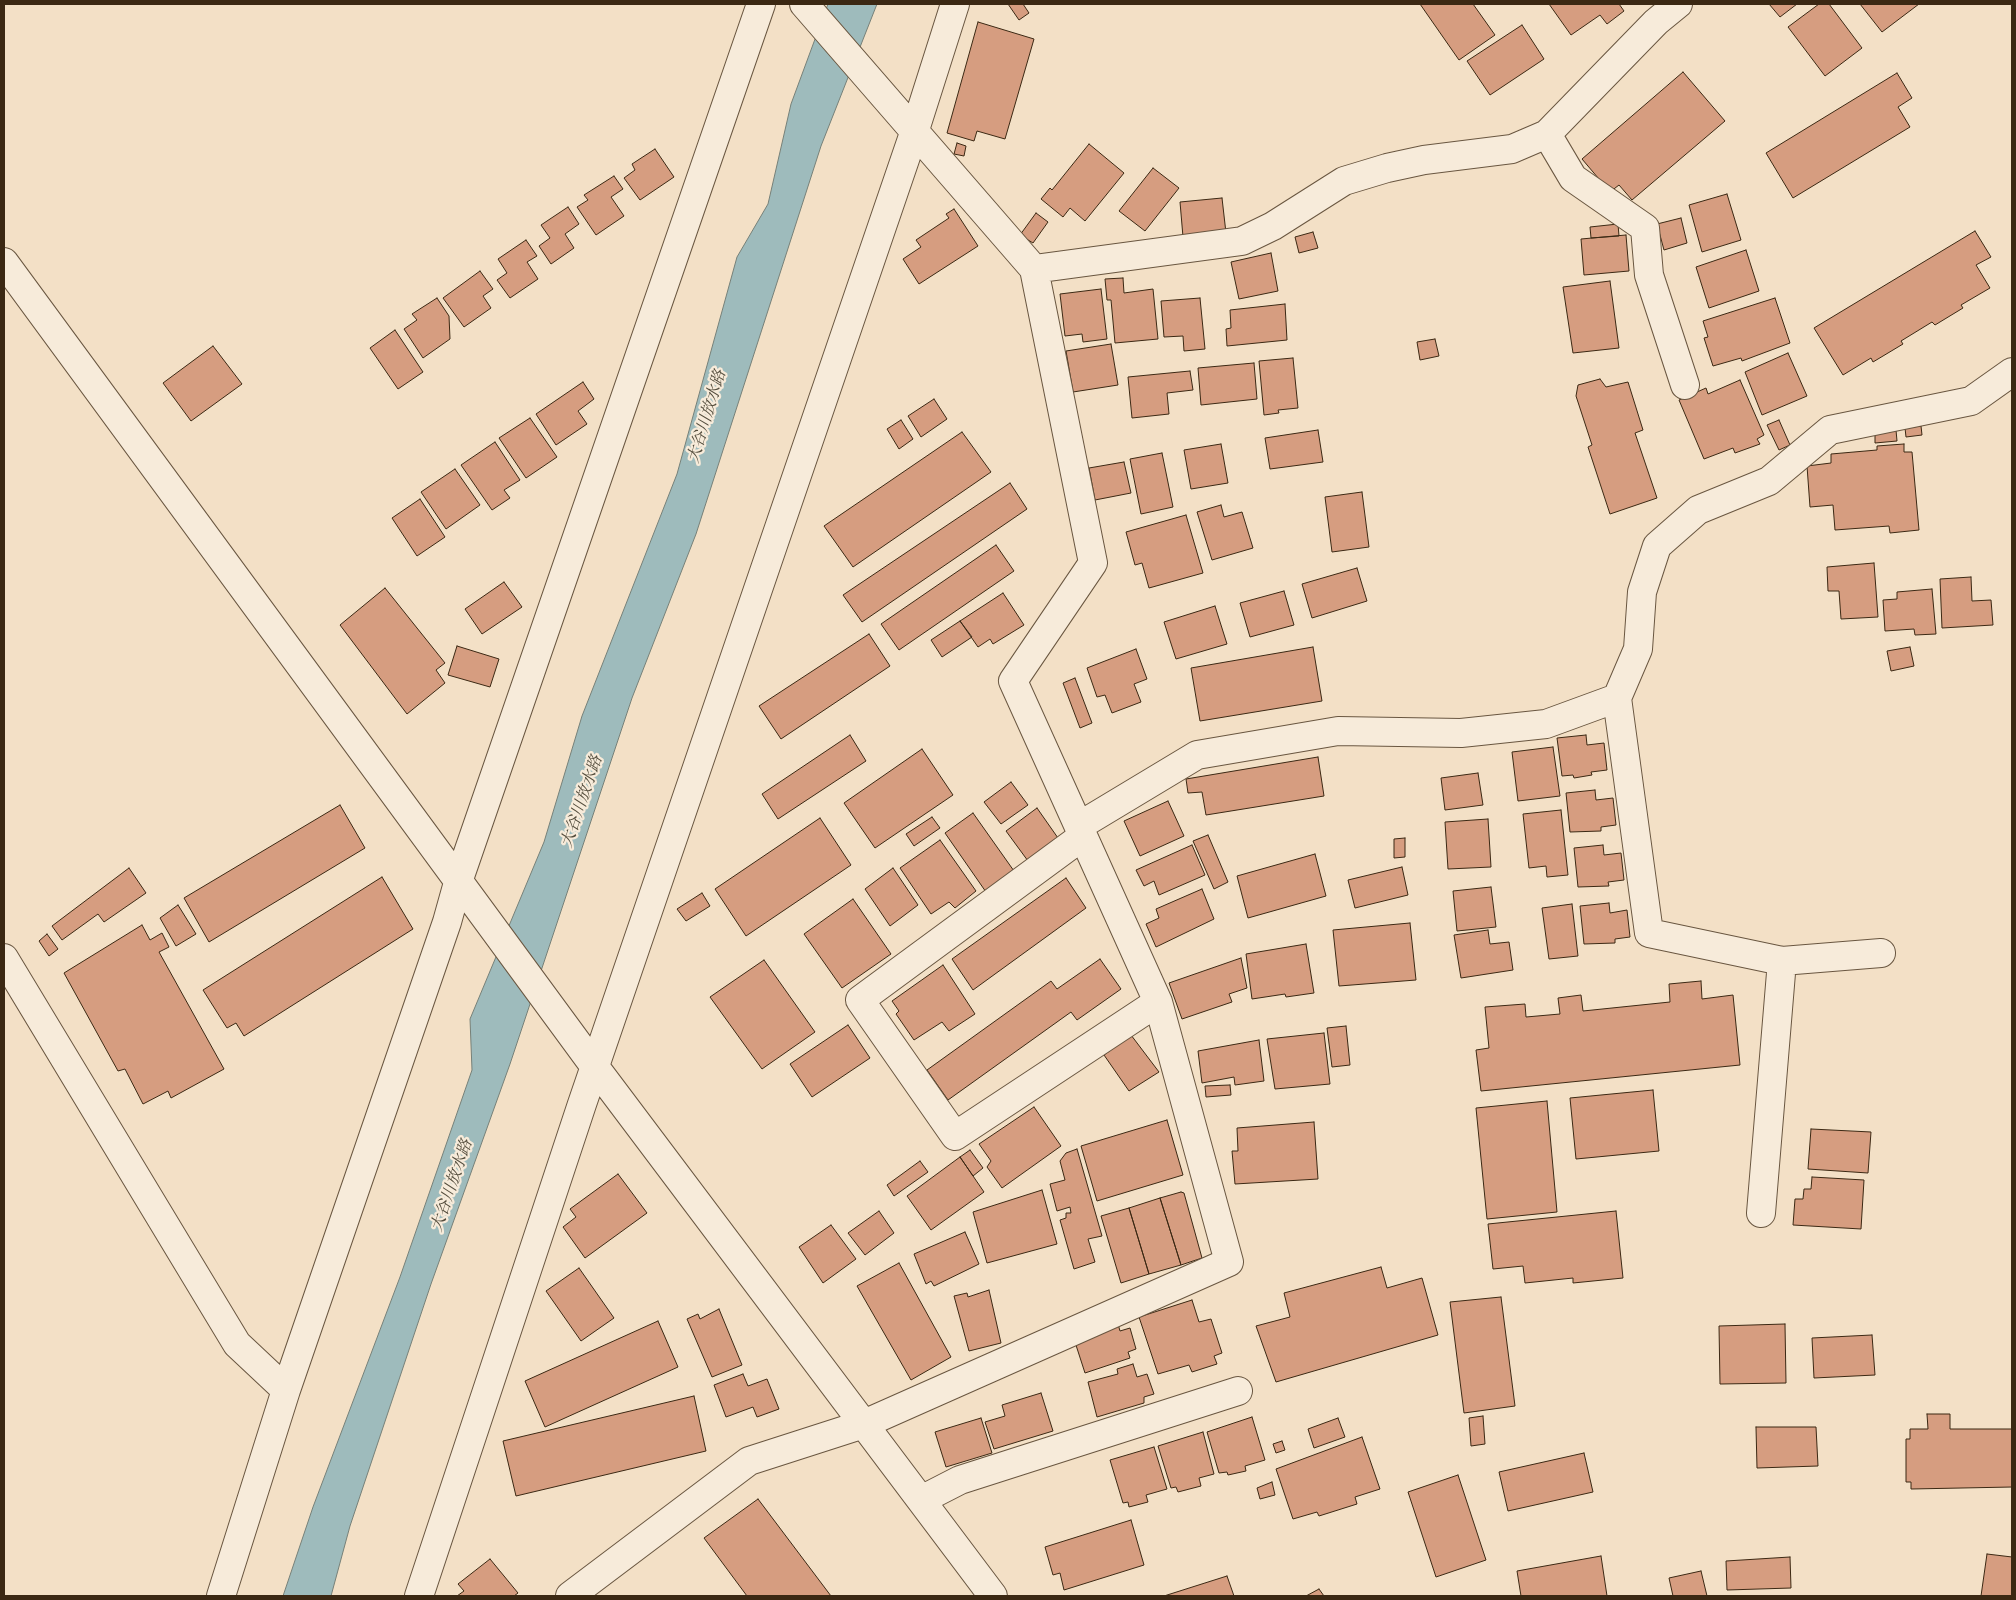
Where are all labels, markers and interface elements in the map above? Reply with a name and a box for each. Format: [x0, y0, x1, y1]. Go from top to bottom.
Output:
water label: 大谷川放水路 [685, 368, 731, 466]
water label: 大谷川放水路 [558, 753, 608, 851]
water label: 大谷川放水路 [428, 1137, 478, 1235]

